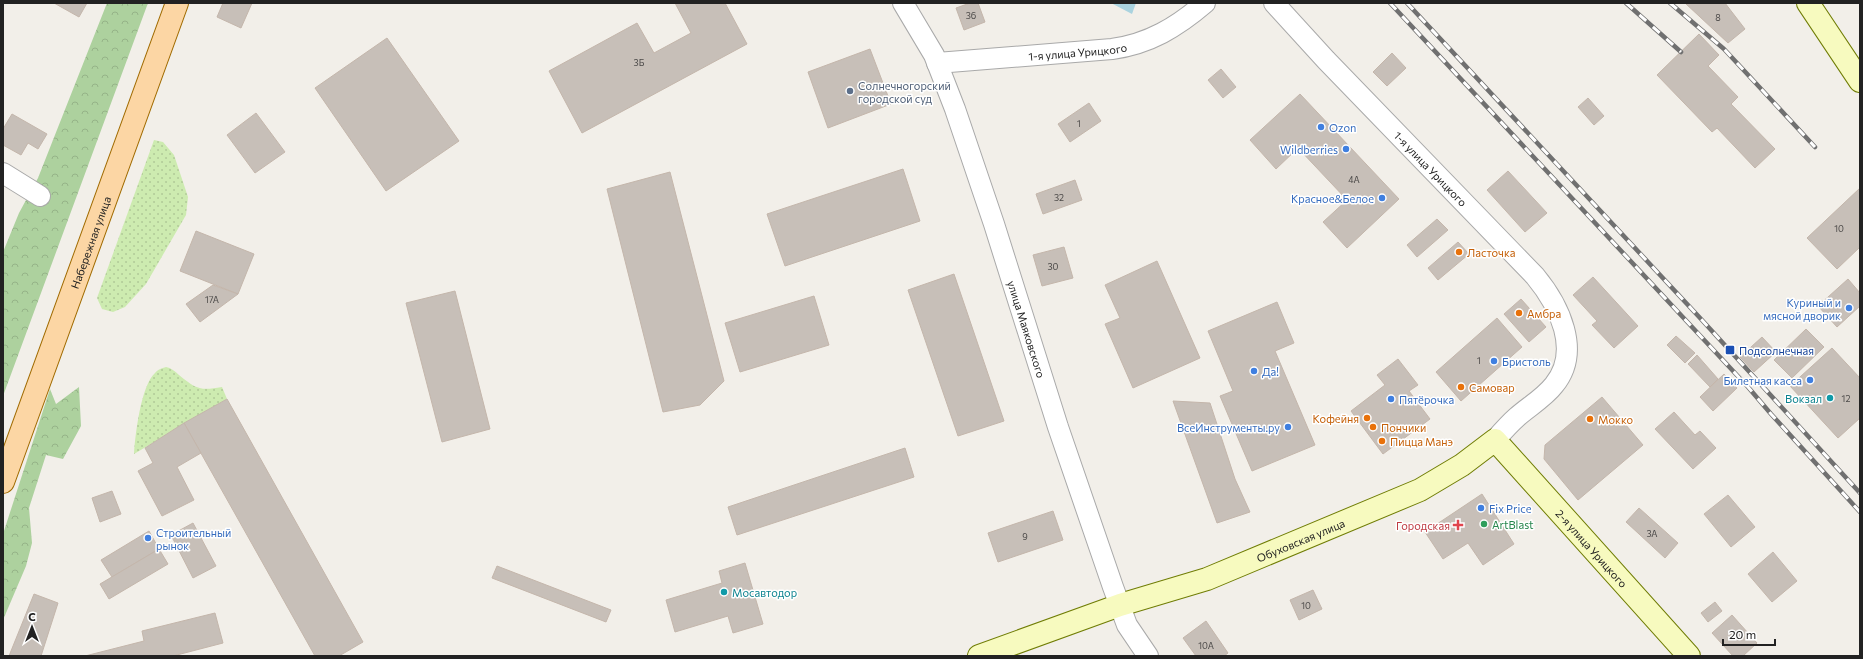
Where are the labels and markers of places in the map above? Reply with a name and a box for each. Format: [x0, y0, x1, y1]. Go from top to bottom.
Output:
place label: Солнечногорский городской суд [858, 79, 951, 105]
marker: Солнечногорский городской суд [845, 86, 855, 96]
place label: Ozon [1329, 121, 1356, 134]
marker: Ozon [1316, 122, 1326, 132]
place label: Wildberries [1280, 143, 1338, 156]
marker: Wildberries [1341, 144, 1351, 154]
place label: Красное&Белое [1291, 192, 1374, 205]
marker: Красное&Белое [1377, 193, 1387, 203]
place label: Ласточка [1467, 246, 1516, 259]
marker: Ласточка [1454, 247, 1464, 257]
place label: Куриный и мясной дворик [1763, 296, 1841, 322]
marker: Куриный и мясной дворик [1844, 303, 1854, 313]
place label: Амбра [1527, 307, 1561, 320]
marker: Амбра [1514, 308, 1524, 318]
marker: Подсолнечная [1724, 344, 1736, 356]
place label: Подсолнечная [1739, 344, 1814, 357]
place label: Бристоль [1502, 355, 1551, 368]
marker: Бристоль [1489, 356, 1499, 366]
place label: Да! [1262, 365, 1279, 378]
marker: Да! [1249, 366, 1259, 376]
place label: Билетная касса [1723, 374, 1802, 387]
marker: Билетная касса [1805, 375, 1815, 385]
place label: Самовар [1469, 381, 1515, 394]
marker: Самовар [1456, 382, 1466, 392]
place label: Вокзал [1785, 392, 1822, 405]
place label: Пятёрочка [1399, 393, 1454, 406]
marker: Вокзал [1825, 393, 1835, 403]
marker: Пятёрочка [1386, 394, 1396, 404]
place label: Кофейня [1313, 412, 1359, 425]
marker: Кофейня [1362, 413, 1372, 423]
place label: Мокко [1598, 413, 1634, 426]
marker: Мокко [1585, 414, 1595, 424]
place label: ВсеИнструменты.ру [1177, 421, 1280, 434]
place label: Пончики [1381, 421, 1426, 434]
marker: ВсеИнструменты.ру [1283, 422, 1293, 432]
marker: Пончики [1368, 422, 1378, 432]
place label: Пицца Манэ [1390, 435, 1453, 448]
marker: Пицца Манэ [1377, 436, 1387, 446]
place label: Fix Price [1489, 502, 1532, 515]
marker: Fix Price [1476, 503, 1486, 513]
place label: ArtBlast [1492, 518, 1534, 531]
place label: Городская [1396, 519, 1450, 532]
marker: ArtBlast [1479, 519, 1489, 529]
marker: Городская [1453, 520, 1463, 530]
place label: Строительный рынок [156, 526, 231, 552]
marker: Строительный рынок [143, 533, 153, 543]
place label: Мосавтодор [732, 586, 797, 599]
marker: Мосавтодор [719, 587, 729, 597]

